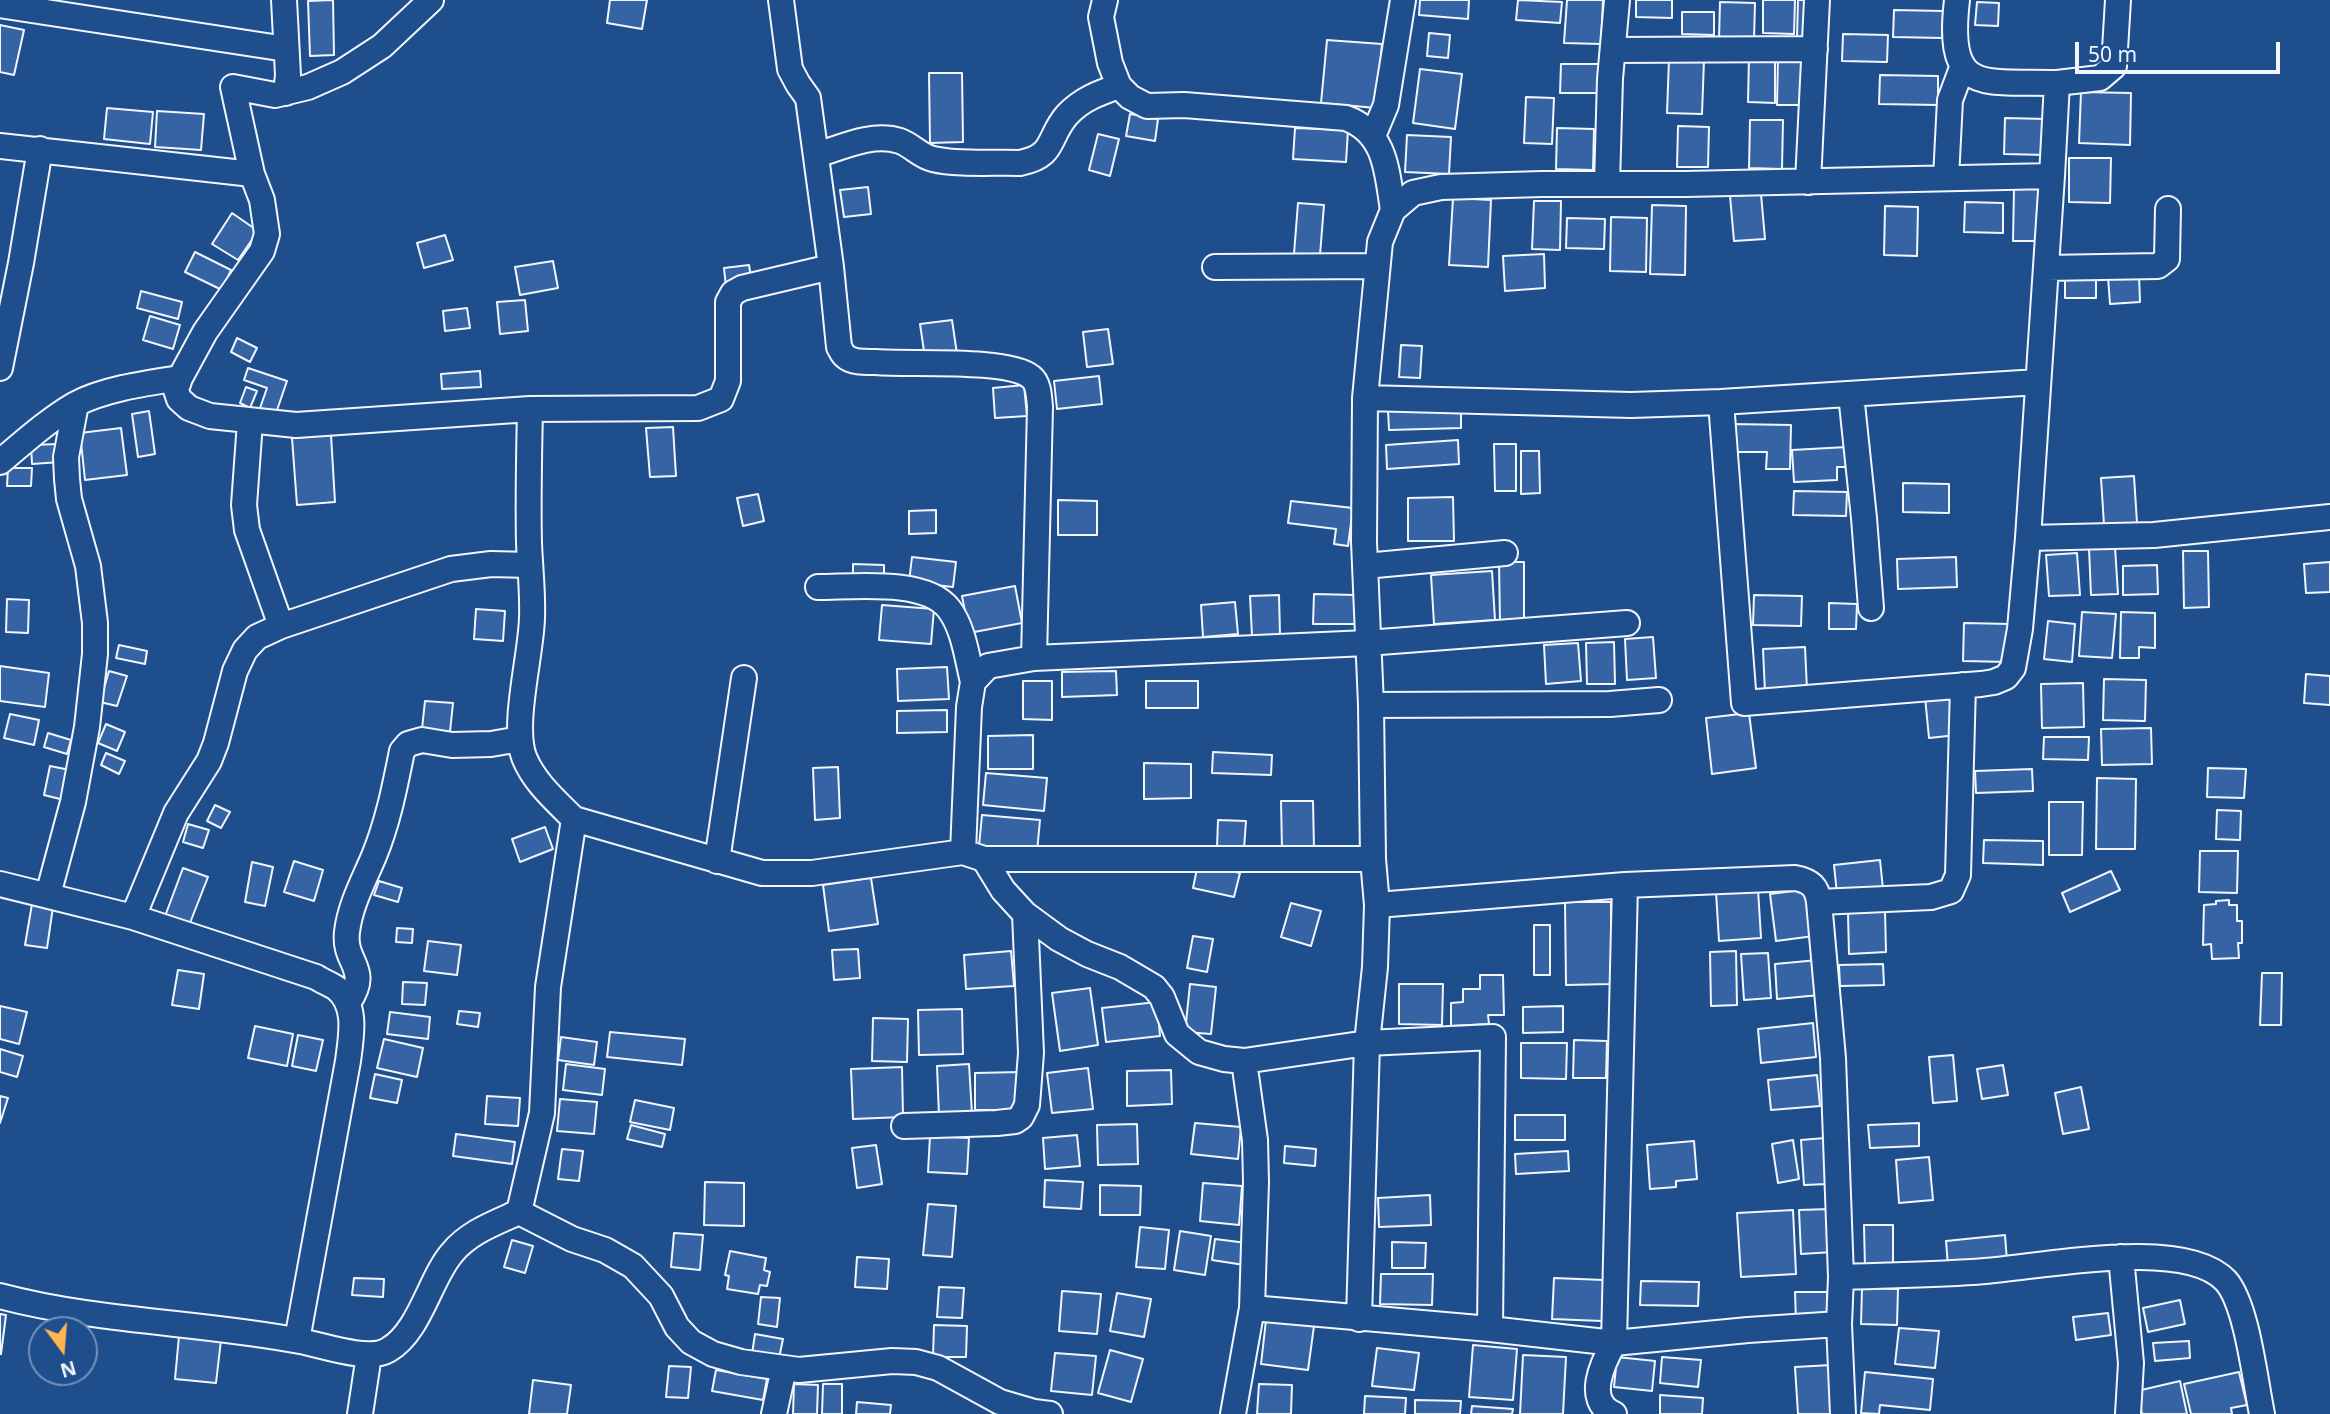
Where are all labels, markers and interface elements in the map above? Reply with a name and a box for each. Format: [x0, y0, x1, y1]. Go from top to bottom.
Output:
scale bar [2078, 28, 2283, 72]
text: 50 m [2088, 40, 2137, 68]
north arrow [28, 1316, 98, 1386]
text: N [57, 1355, 79, 1384]

